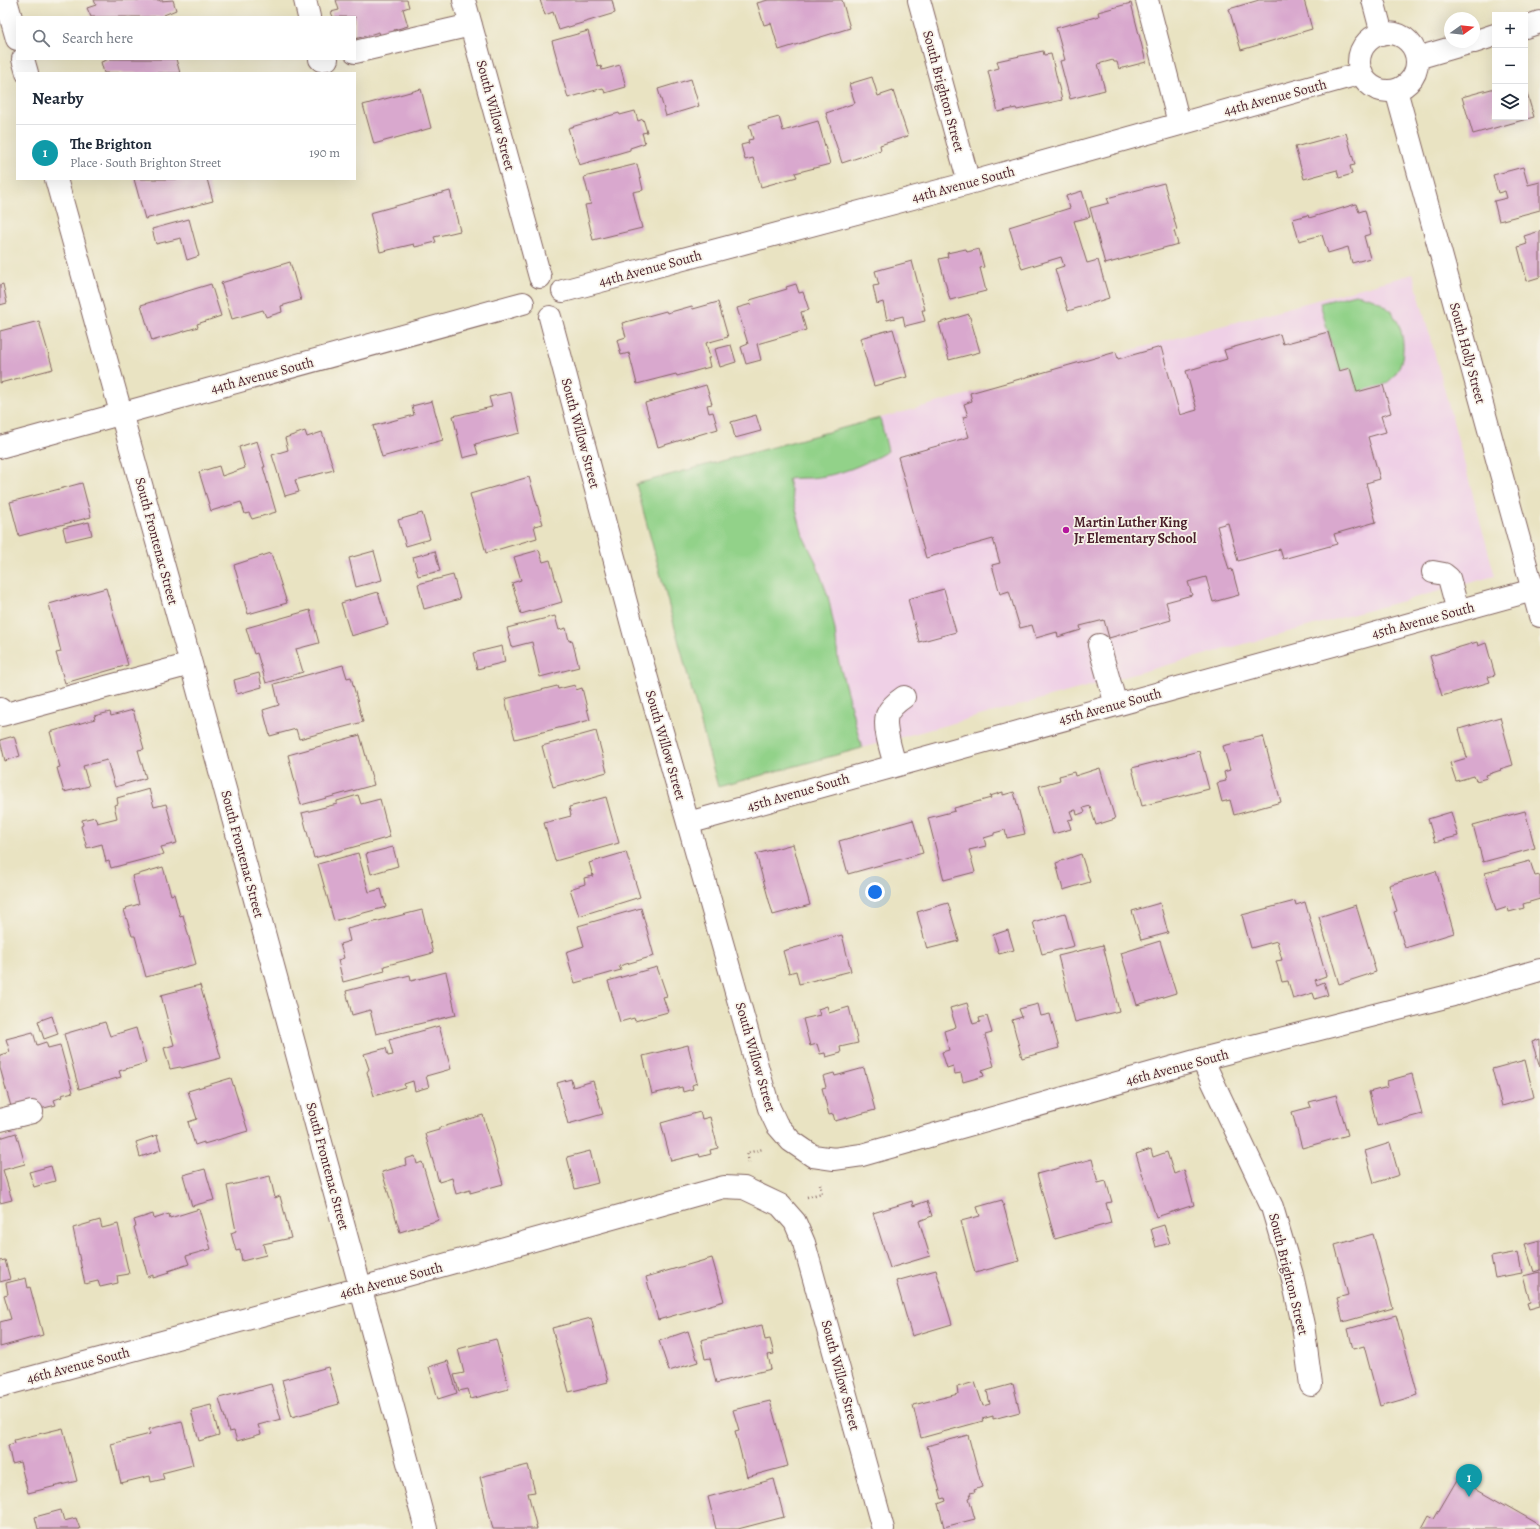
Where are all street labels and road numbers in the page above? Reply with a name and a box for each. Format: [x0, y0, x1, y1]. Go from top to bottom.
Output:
street label: South Brighton Street [918, 28, 969, 154]
street label: South Willow Street [472, 58, 519, 173]
street label: 44th Avenue South [1222, 74, 1329, 120]
street label: 44th Avenue South [910, 161, 1017, 207]
street label: 44th Avenue South [597, 245, 704, 291]
street label: South Holly Street [1445, 300, 1490, 406]
street label: 44th Avenue South [209, 352, 316, 398]
street label: South Willow Street [557, 376, 604, 491]
street label: South Frontenac Street [130, 475, 183, 607]
street label: 45th Avenue South [1370, 598, 1477, 643]
street label: 45th Avenue South [1057, 684, 1164, 729]
street label: South Willow Street [641, 688, 690, 803]
street label: 45th Avenue South [745, 769, 852, 816]
street label: South Frontenac Street [216, 788, 269, 920]
street label: South Willow Street [731, 1000, 780, 1115]
street label: 46th Avenue South [1124, 1044, 1231, 1090]
street label: South Frontenac Street [301, 1100, 354, 1232]
street label: South Brighton Street [1264, 1211, 1313, 1337]
street label: 46th Avenue South [338, 1257, 445, 1303]
street label: South Willow Street [817, 1318, 864, 1433]
street label: 46th Avenue South [25, 1342, 132, 1388]

